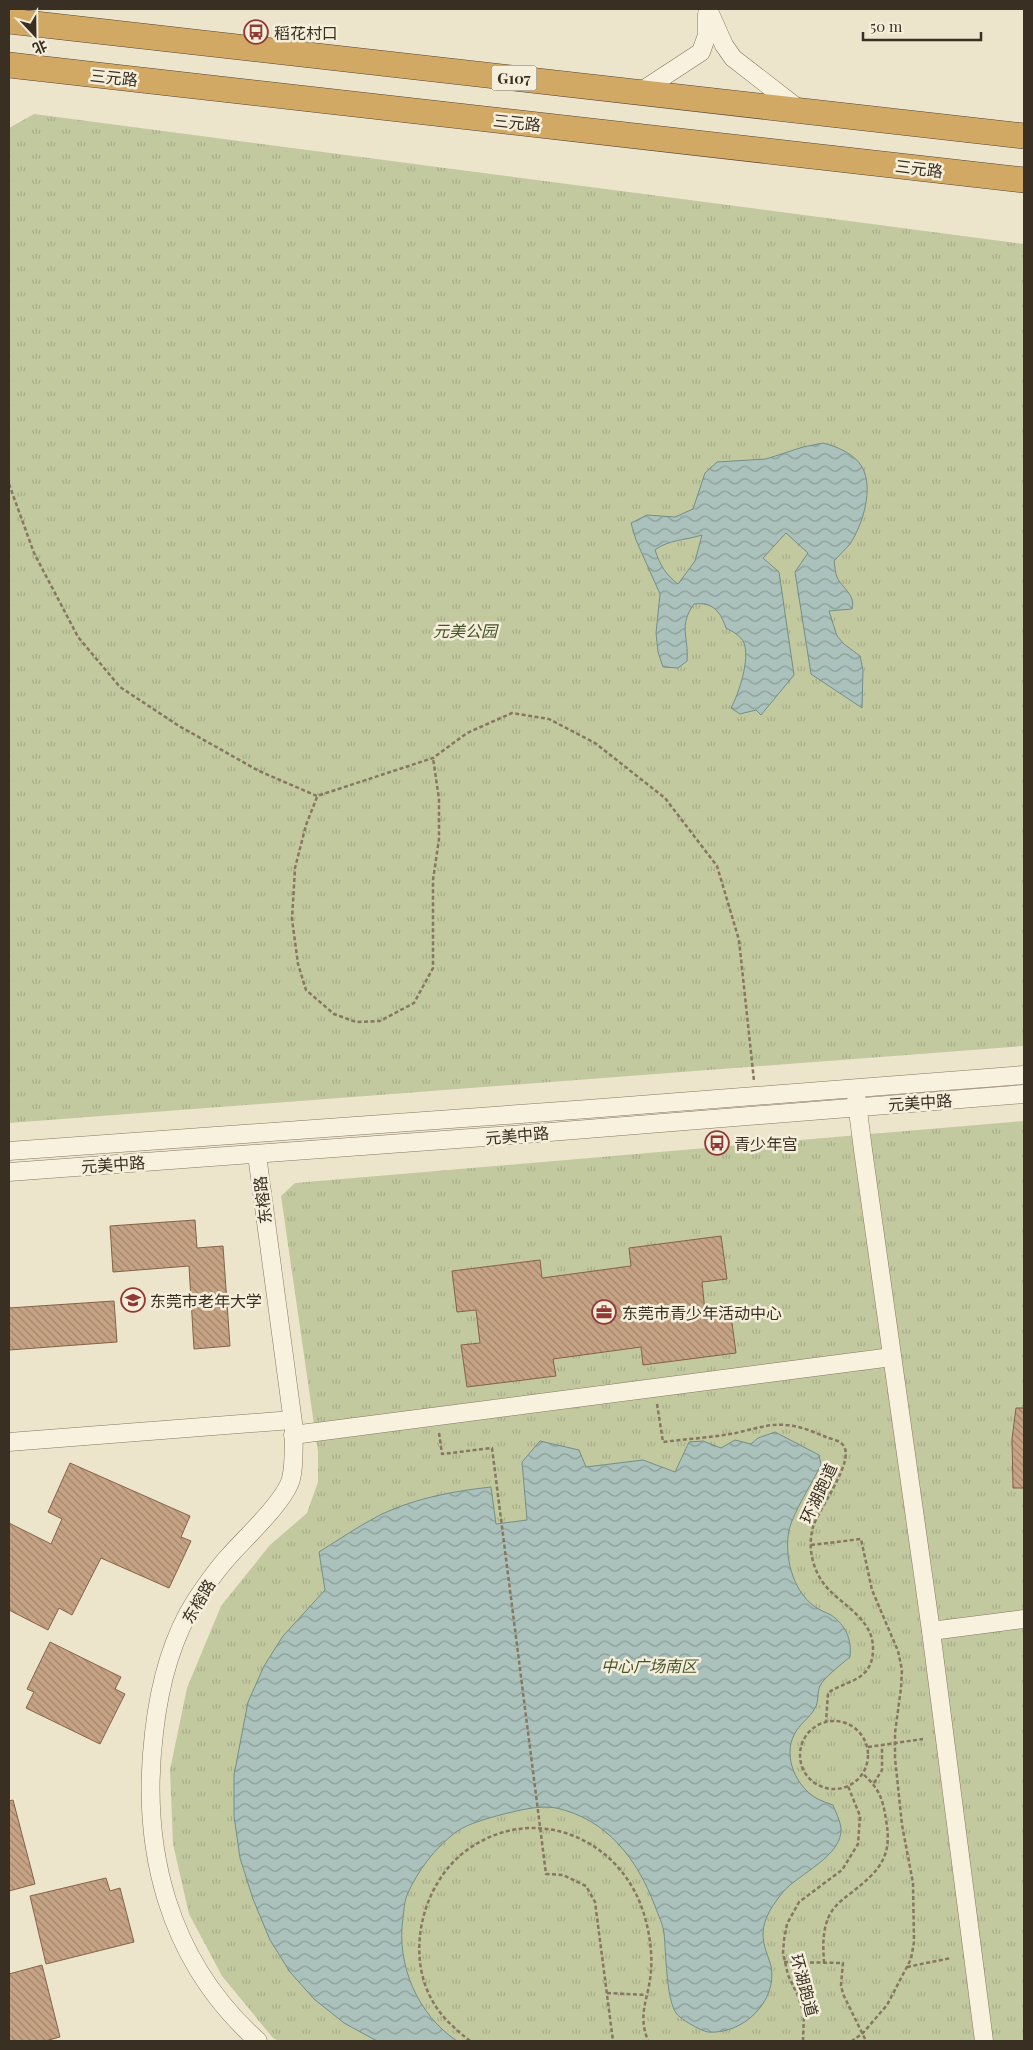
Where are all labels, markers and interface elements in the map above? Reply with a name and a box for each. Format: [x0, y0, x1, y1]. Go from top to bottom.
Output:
north arrow [10, 10, 60, 60]
scale bar [863, 10, 980, 42]
text: 50 m [870, 16, 903, 36]
bus stop icon: 稻花村口 [243, 19, 269, 45]
place label: 稻花村口 [274, 22, 338, 43]
text: 北 [30, 36, 50, 59]
street label: 三元路 [89, 64, 139, 90]
road number: G107 [492, 66, 536, 90]
street label: 三元路 [492, 109, 542, 135]
street label: 三元路 [894, 155, 944, 181]
park label: 元美公园 [433, 620, 499, 641]
street label: 元美中路 [887, 1089, 953, 1115]
street label: 元美中路 [484, 1122, 550, 1148]
bus stop icon: 青少年宫 [704, 1130, 730, 1156]
place label: 青少年宫 [734, 1133, 798, 1154]
street label: 元美中路 [80, 1151, 146, 1177]
street label: 东榕路 [249, 1175, 275, 1225]
school or university icon: 东莞市老年大学 [120, 1287, 146, 1313]
place label: 东莞市老年大学 [150, 1290, 262, 1311]
office icon: 东莞市青少年活动中心 [591, 1299, 617, 1325]
place label: 东莞市青少年活动中心 [622, 1302, 782, 1323]
street label: 环湖跑道 [795, 1460, 841, 1526]
street label: 东榕路 [177, 1575, 219, 1627]
park label: 中心广场南区 [601, 1655, 699, 1676]
street label: 环湖跑道 [787, 1951, 823, 2019]

